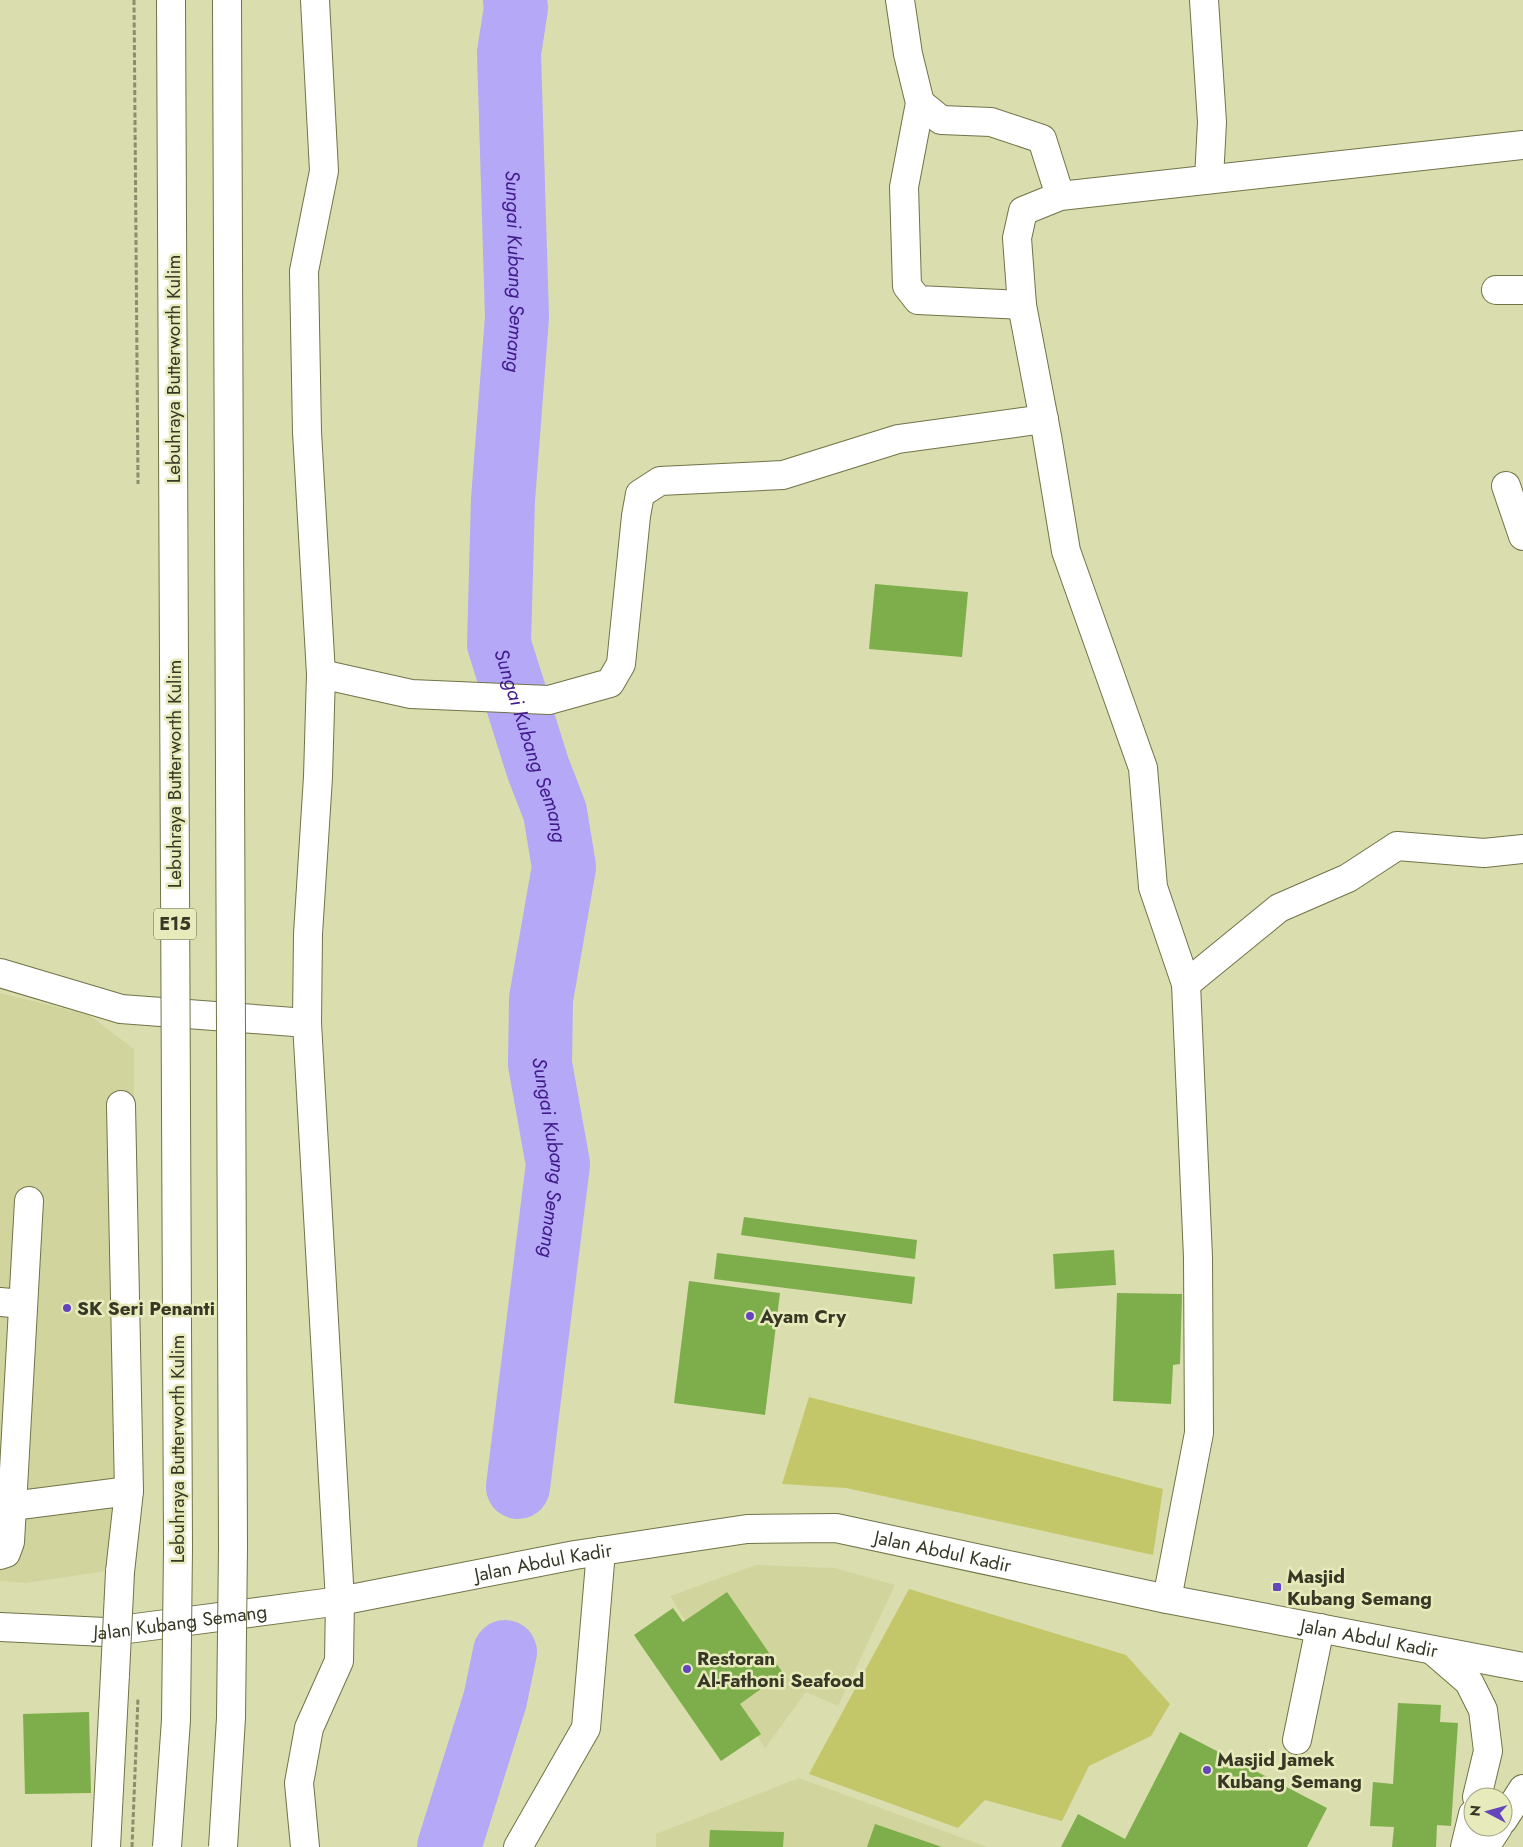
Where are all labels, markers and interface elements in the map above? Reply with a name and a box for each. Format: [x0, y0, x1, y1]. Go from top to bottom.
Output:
water label: Sungai Kubang Semang [498, 170, 531, 373]
street label: Lebuhraya Butterworth Kulim [160, 255, 187, 483]
water label: Sungai Kubang Semang [486, 645, 574, 845]
street label: Lebuhraya Butterworth Kulim [161, 660, 188, 888]
road number: E15 [154, 909, 196, 940]
water label: Sungai Kubang Semang [525, 1057, 572, 1259]
place label: SK Seri Penanti [77, 1295, 215, 1322]
marker: SK Seri Penanti [61, 1302, 73, 1314]
place label: Ayam Cry [759, 1303, 847, 1330]
marker: Ayam Cry [744, 1310, 756, 1322]
street label: Lebuhraya Butterworth Kulim [164, 1335, 191, 1563]
street label: Jalan Abdul Kadir [869, 1523, 1014, 1579]
street label: Jalan Abdul Kadir [469, 1537, 614, 1589]
place label: Masjid Kubang Semang [1287, 1563, 1432, 1612]
marker: Masjid Kubang Semang [1271, 1581, 1283, 1593]
street label: Jalan Kubang Semang [90, 1598, 269, 1646]
street label: Jalan Abdul Kadir [1295, 1611, 1441, 1665]
place label: Restoran Al-Fathoni Seafood [696, 1645, 864, 1694]
marker: Restoran Al-Fathoni Seafood [681, 1663, 693, 1675]
place label: Masjid Jamek Kubang Semang [1217, 1746, 1362, 1795]
marker: Masjid Jamek Kubang Semang [1201, 1764, 1213, 1776]
north arrow [1463, 1787, 1513, 1837]
text: N [1465, 1804, 1486, 1817]

